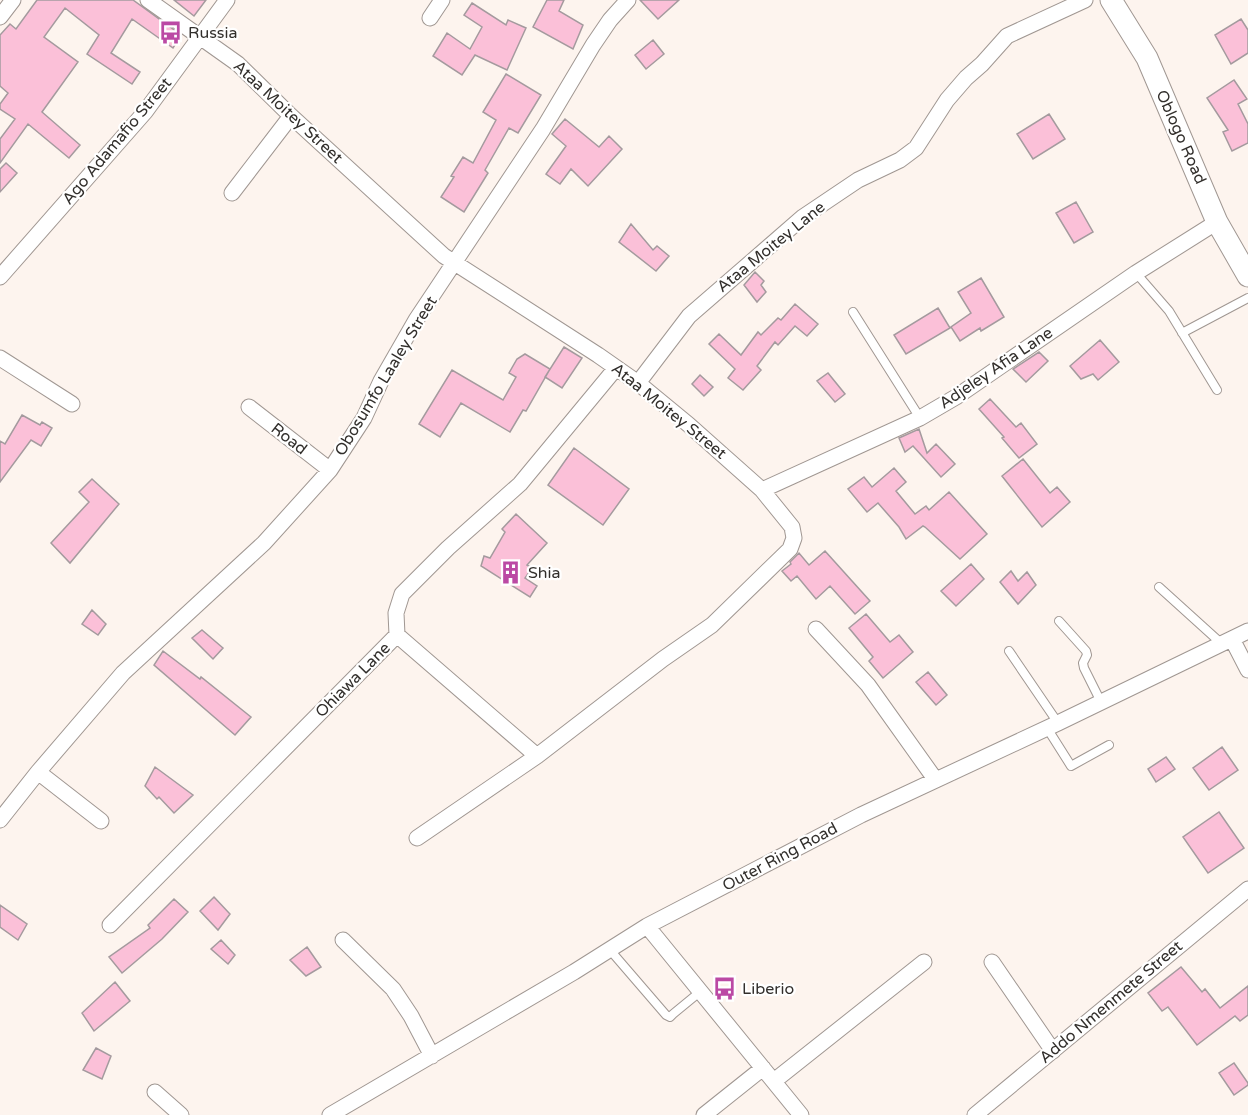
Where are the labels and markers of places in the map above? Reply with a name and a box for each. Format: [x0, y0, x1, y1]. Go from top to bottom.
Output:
bus stop icon: Russia [157, 20, 183, 46]
place label: Russia [188, 23, 237, 43]
building icon: Shia [497, 560, 523, 586]
place label: Shia [528, 563, 560, 583]
bus stop icon: Liberio [711, 976, 737, 1002]
place label: Liberio [742, 979, 794, 999]

